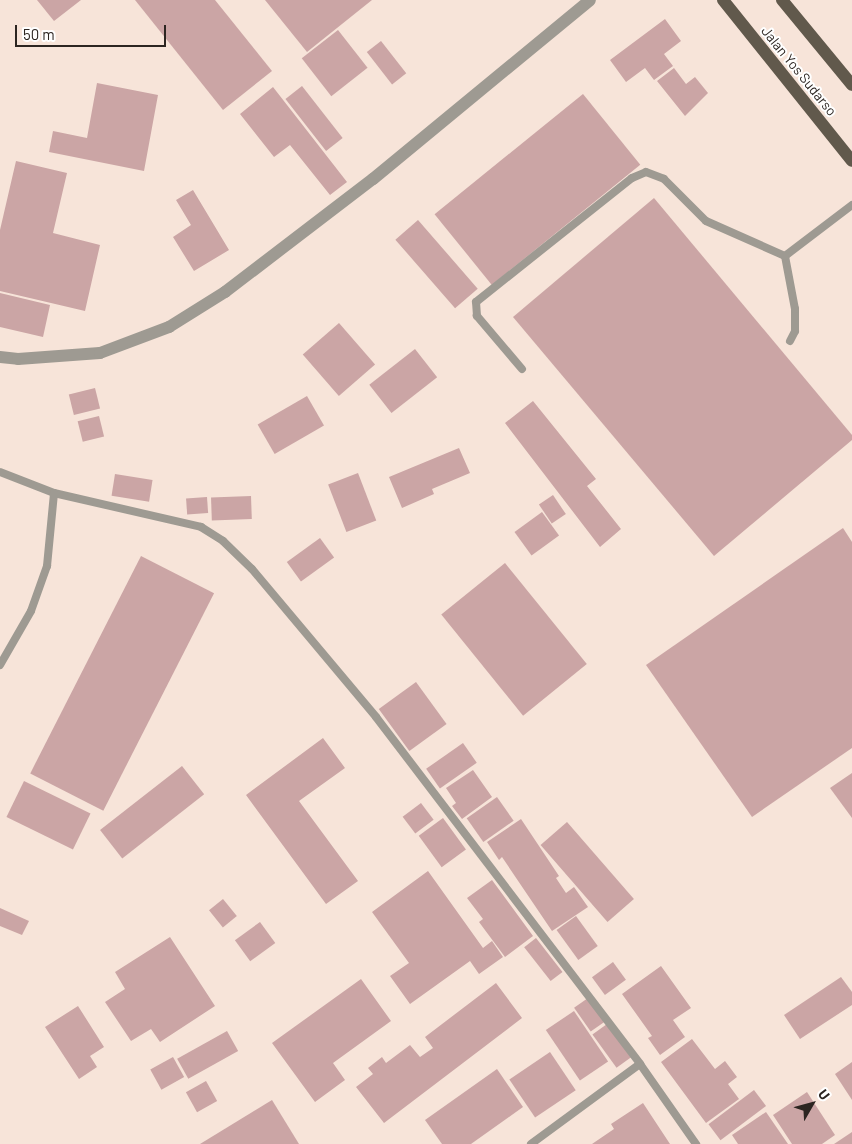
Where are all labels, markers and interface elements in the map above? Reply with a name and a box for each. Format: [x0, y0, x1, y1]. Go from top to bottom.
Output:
scale bar [18, 15, 169, 47]
street label: Jalan Yos Sudarso [758, 23, 840, 119]
text: 50 m [23, 25, 55, 43]
north arrow [787, 1079, 837, 1129]
text: U [815, 1086, 834, 1103]

